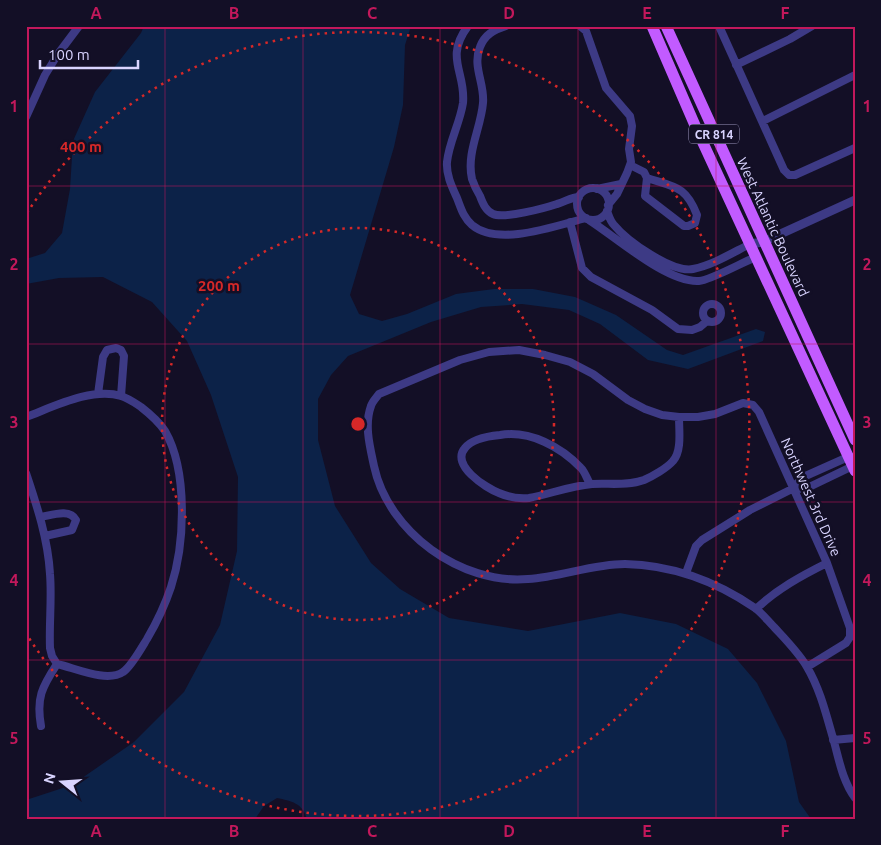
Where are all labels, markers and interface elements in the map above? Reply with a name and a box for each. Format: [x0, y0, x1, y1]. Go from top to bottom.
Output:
text: A [90, 4, 102, 22]
text: B [229, 4, 239, 22]
text: C [367, 4, 377, 22]
text: D [503, 4, 515, 22]
text: E [642, 4, 652, 22]
text: F [781, 4, 790, 22]
scale bar [40, 38, 138, 70]
text: 100 m [48, 46, 90, 63]
text: 1 [9, 97, 19, 115]
text: 1 [862, 97, 872, 115]
road number: CR 814 [689, 125, 739, 144]
text: 400 m [60, 138, 102, 155]
street label: West Atlantic Boulevard [734, 155, 812, 299]
text: 2 [9, 255, 19, 273]
text: 2 [862, 255, 872, 273]
text: 200 m [198, 277, 240, 294]
text: 3 [9, 413, 19, 431]
text: 3 [862, 413, 872, 431]
centre of rings [349, 415, 367, 433]
street label: Northwest 3rd Drive [778, 435, 844, 559]
text: 4 [9, 571, 19, 589]
text: 4 [862, 571, 872, 589]
text: 5 [9, 729, 19, 747]
text: 5 [862, 729, 872, 747]
north arrow [38, 758, 88, 808]
text: N [40, 771, 59, 786]
text: A [90, 822, 102, 840]
text: B [229, 822, 239, 840]
text: C [367, 822, 377, 840]
text: D [503, 822, 515, 840]
text: E [642, 822, 652, 840]
text: F [781, 822, 790, 840]

